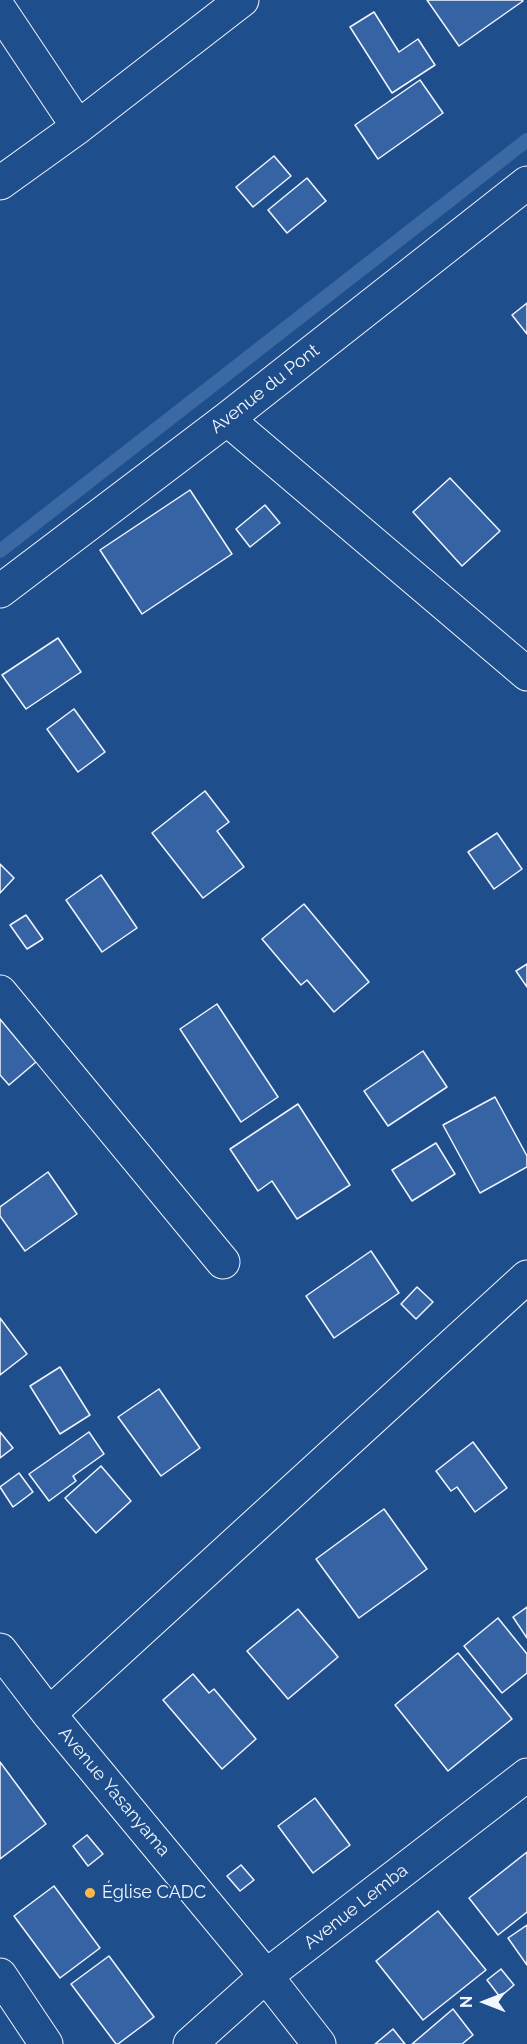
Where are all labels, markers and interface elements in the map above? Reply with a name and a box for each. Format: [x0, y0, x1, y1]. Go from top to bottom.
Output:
street label: Avenue du Pont [206, 340, 324, 438]
street label: Avenue Yasanyama [54, 1723, 174, 1861]
street label: Avenue Lemba [300, 1860, 412, 1954]
place label: Église CADC [102, 1882, 206, 1904]
marker: Église CADC [83, 1886, 97, 1900]
north arrow [455, 1972, 515, 2032]
text: N [457, 1996, 476, 2008]

